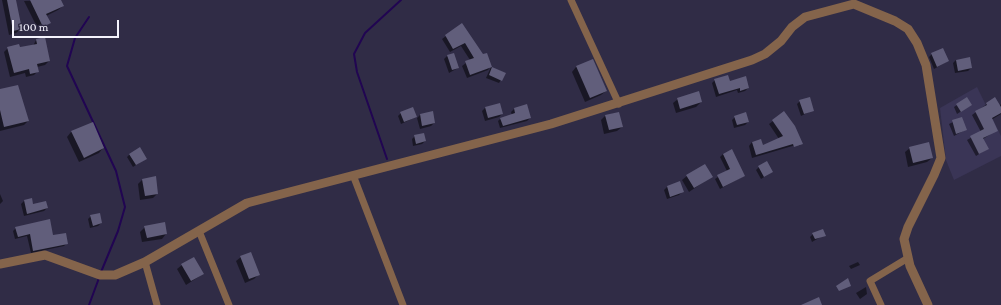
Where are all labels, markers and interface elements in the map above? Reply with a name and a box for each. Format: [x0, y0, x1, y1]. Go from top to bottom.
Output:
scale bar [14, 12, 121, 38]
text: 100 m [19, 20, 48, 34]

